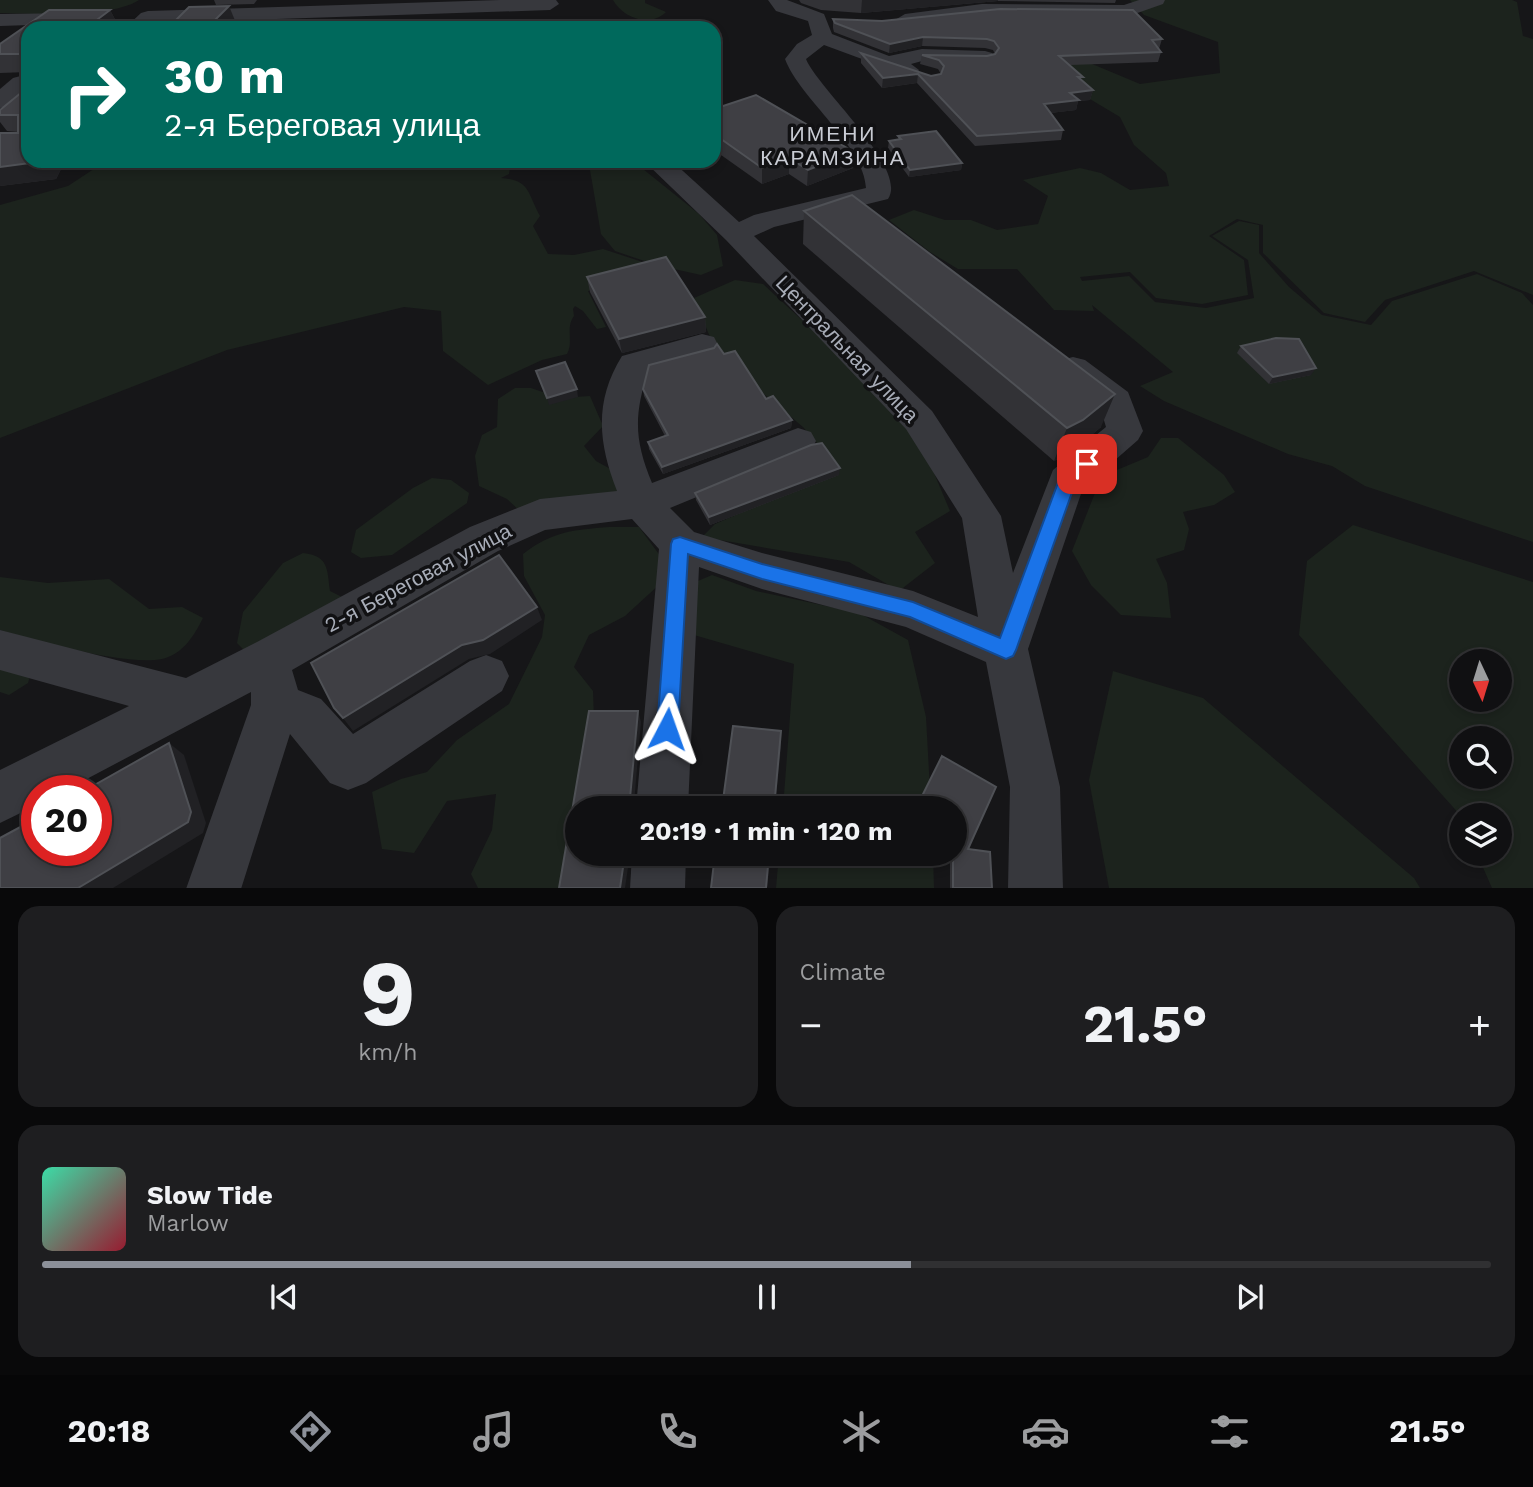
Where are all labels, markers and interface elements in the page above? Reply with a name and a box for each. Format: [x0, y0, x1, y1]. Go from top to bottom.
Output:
text: 30 m [164, 47, 285, 105]
icon: right [49, 49, 140, 140]
text: 2-я Береговая улица [164, 106, 480, 144]
district label: ИМЕНИ КАРАМЗИНА [760, 121, 906, 170]
street label: Центральная улица [771, 270, 924, 428]
pin [1057, 434, 1117, 494]
icon: arrive [1068, 445, 1106, 483]
street label: 2-я Береговая улица [320, 518, 516, 637]
north arrow [1449, 649, 1512, 712]
map controls [1449, 649, 1512, 866]
position arrow [630, 692, 704, 766]
button: search [1449, 726, 1512, 789]
speed limit sign: 20 [21, 775, 112, 866]
button: layers [1449, 803, 1512, 866]
text: 20:19 · 1 min · 120 m [639, 816, 893, 846]
text: 9 [360, 940, 416, 1047]
text: Climate [800, 959, 886, 986]
text: 21.5° [1083, 994, 1208, 1055]
text: − [800, 1003, 822, 1047]
text: + [1468, 1003, 1491, 1047]
text: km/h [358, 1039, 417, 1066]
text: Slow Tide [147, 1180, 273, 1210]
text: Marlow [147, 1210, 229, 1237]
icon: previous [265, 1278, 303, 1316]
icon: pause [748, 1278, 786, 1316]
icon: next [1231, 1278, 1269, 1316]
icon: directions [286, 1407, 335, 1456]
icon: music [469, 1407, 518, 1456]
icon: phone [653, 1407, 702, 1456]
icon: climate [837, 1407, 886, 1456]
icon: car [1021, 1407, 1070, 1456]
icon: filters [1205, 1407, 1254, 1456]
text: 20:18 [67, 1412, 151, 1450]
text: 21.5° [1389, 1412, 1466, 1450]

